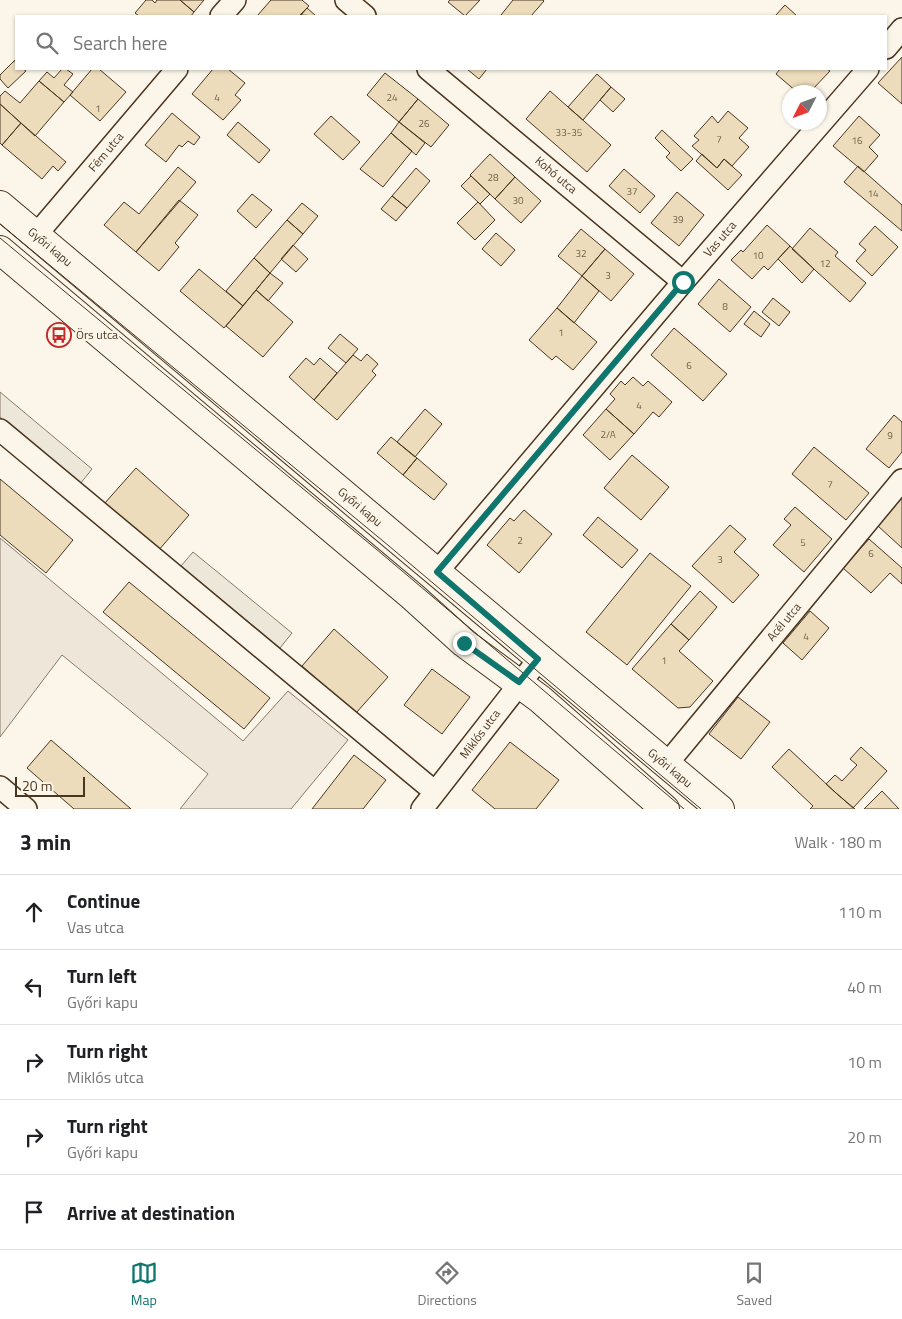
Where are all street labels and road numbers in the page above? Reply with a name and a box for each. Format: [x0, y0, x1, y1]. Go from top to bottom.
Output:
street label: Fém utca [83, 128, 128, 176]
street label: Kohó utca [531, 151, 582, 198]
street label: Vas utca [698, 216, 741, 261]
street label: Győri kapu [24, 222, 77, 271]
street label: Győri kapu [334, 482, 387, 531]
street label: Acél utca [762, 598, 806, 645]
street label: Miklós utca [455, 705, 505, 762]
street label: Győri kapu [644, 743, 697, 792]

